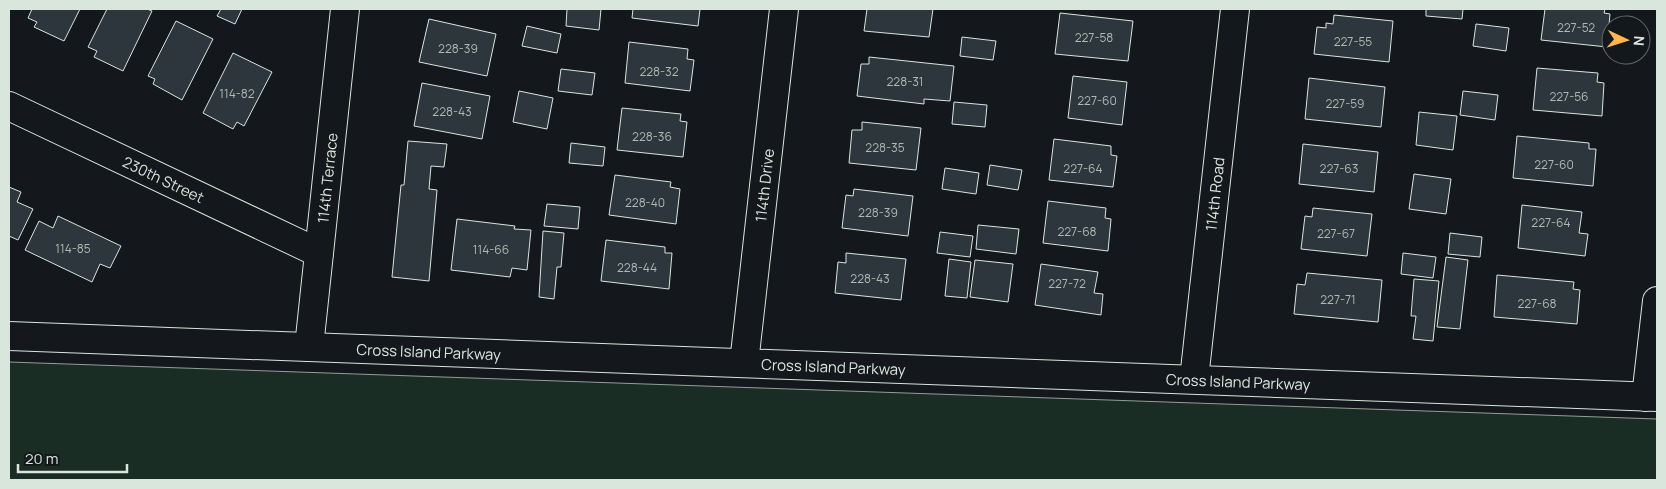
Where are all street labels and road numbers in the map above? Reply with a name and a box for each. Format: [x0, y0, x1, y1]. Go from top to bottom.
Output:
street label: 114th Terrace [312, 131, 342, 224]
street label: 114th Drive [750, 147, 779, 223]
street label: 230th Street [119, 151, 208, 208]
street label: 114th Road [1200, 156, 1229, 232]
street label: Cross Island Parkway [356, 338, 501, 365]
street label: Cross Island Parkway [761, 353, 906, 380]
street label: Cross Island Parkway [1166, 368, 1311, 395]

